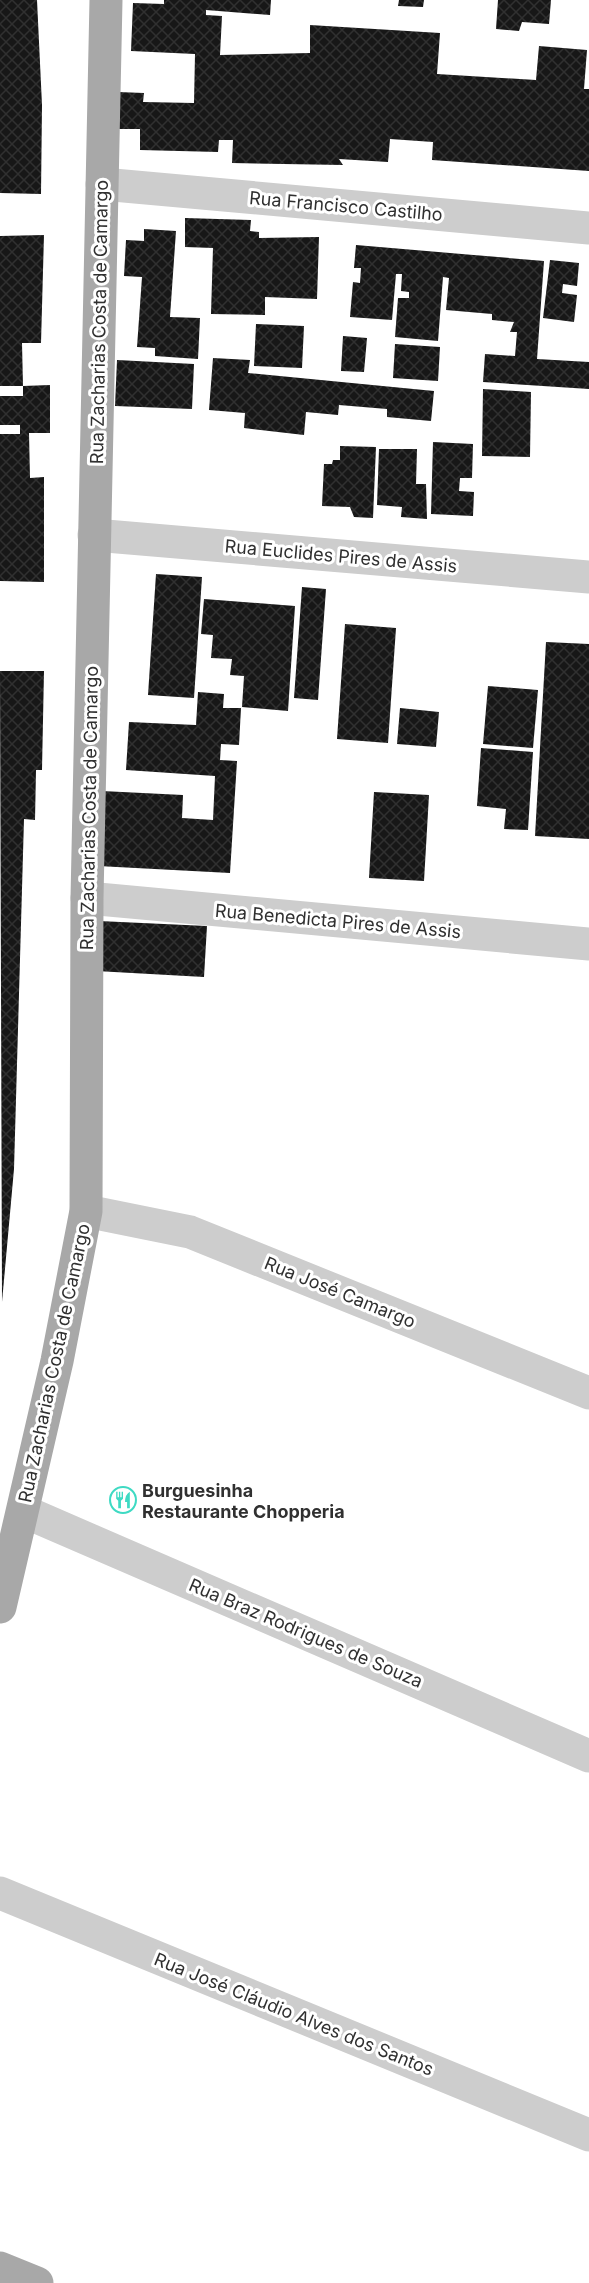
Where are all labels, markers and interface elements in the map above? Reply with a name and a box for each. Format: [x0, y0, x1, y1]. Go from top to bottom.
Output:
street label: Rua Zacharias Costa de Camargo [86, 180, 112, 464]
street label: Rua Francisco Castilho [248, 187, 444, 225]
street label: Rua Euclides Pires de Assis [224, 535, 458, 577]
street label: Rua Zacharias Costa de Camargo [76, 666, 102, 950]
street label: Rua Benedicta Pires de Assis [214, 900, 462, 942]
street label: Rua Zacharias Costa de Camargo [14, 1222, 94, 1504]
street label: Rua José Camargo [261, 1252, 419, 1332]
place label: Burguesinha Restaurante Chopperia [142, 1480, 345, 1522]
restaurant icon: Burguesinha Restaurante Chopperia [108, 1485, 138, 1515]
street label: Rua Braz Rodrigues de Souza [186, 1574, 426, 1692]
street label: Rua José Cláudio Alves dos Santos [151, 1948, 437, 2080]

